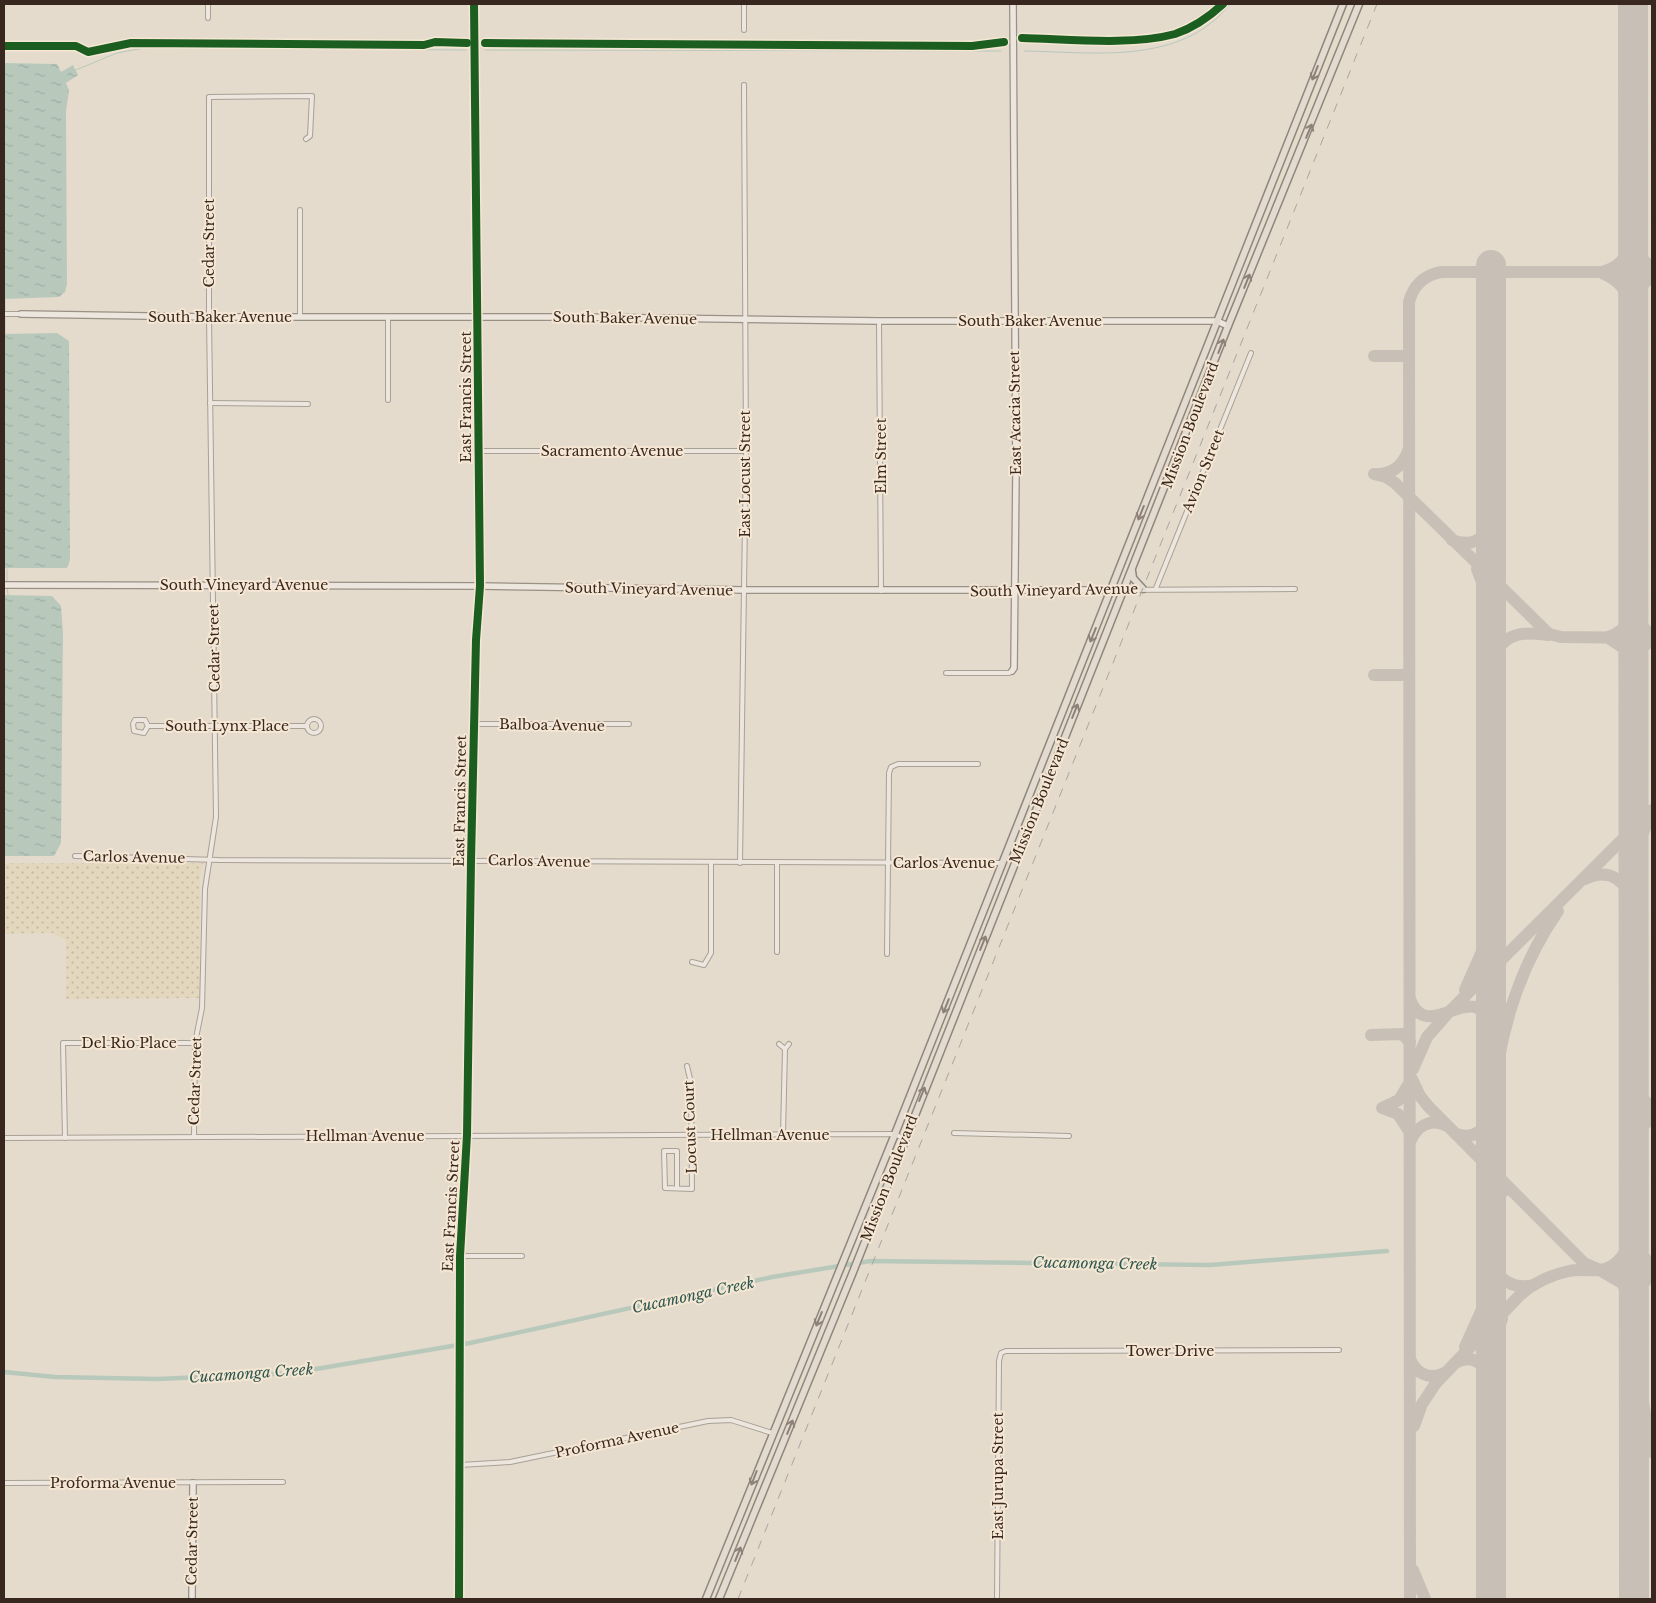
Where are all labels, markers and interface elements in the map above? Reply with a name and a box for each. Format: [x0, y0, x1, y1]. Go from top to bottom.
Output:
one-way arrow [1310, 66, 1319, 81]
one-way arrow [1305, 124, 1314, 139]
street label: Cedar Street [200, 198, 218, 287]
one-way arrow [1243, 274, 1252, 289]
street label: South Baker Avenue [148, 308, 292, 326]
street label: South Baker Avenue [553, 308, 697, 328]
street label: South Baker Avenue [958, 312, 1102, 330]
street label: East Francis Street [457, 330, 475, 463]
one-way arrow [1217, 339, 1226, 354]
street label: East Acacia Street [1005, 350, 1025, 476]
street label: Mission Boulevard [1158, 359, 1223, 491]
street label: East Locust Street [736, 410, 754, 538]
street label: Elm Street [872, 417, 890, 494]
street label: Avion Street [1178, 426, 1228, 516]
street label: Sacramento Avenue [541, 442, 683, 460]
one-way arrow [1136, 505, 1145, 520]
street label: South Vineyard Avenue [160, 576, 328, 594]
street label: South Vineyard Avenue [565, 579, 733, 599]
street label: South Vineyard Avenue [970, 580, 1138, 600]
street label: Cedar Street [204, 603, 224, 693]
one-way arrow [1088, 627, 1097, 642]
one-way arrow [1071, 704, 1080, 719]
street label: Balboa Avenue [499, 715, 605, 735]
street label: South Lynx Place [165, 717, 289, 735]
street label: East Francis Street [450, 734, 470, 867]
street label: Mission Boulevard [1006, 735, 1073, 867]
street label: Carlos Avenue [83, 847, 185, 867]
street label: Carlos Avenue [488, 851, 590, 871]
street label: Carlos Avenue [893, 854, 995, 872]
one-way arrow [978, 936, 988, 951]
one-way arrow [941, 998, 950, 1013]
street label: Del Rio Place [81, 1034, 177, 1052]
street label: Cedar Street [184, 1036, 206, 1126]
street label: Locust Court [679, 1079, 701, 1174]
one-way arrow [918, 1087, 928, 1102]
street label: Mission Boulevard [857, 1112, 922, 1244]
street label: Hellman Avenue [711, 1126, 829, 1144]
street label: Hellman Avenue [306, 1127, 424, 1145]
street label: East Francis Street [439, 1139, 463, 1272]
water label: Cucamonga Creek [1032, 1252, 1158, 1274]
water label: Cucamonga Creek [630, 1273, 756, 1317]
one-way arrow [813, 1312, 822, 1327]
street label: Tower Drive [1126, 1342, 1214, 1360]
water label: Cucamonga Creek [188, 1359, 314, 1387]
street label: East Jurupa Street [989, 1412, 1007, 1540]
street label: Proforma Avenue [553, 1418, 681, 1462]
one-way arrow [786, 1420, 796, 1435]
one-way arrow [749, 1470, 758, 1485]
street label: Proforma Avenue [50, 1474, 176, 1492]
street label: Cedar Street [182, 1496, 202, 1586]
one-way arrow [733, 1547, 743, 1562]

